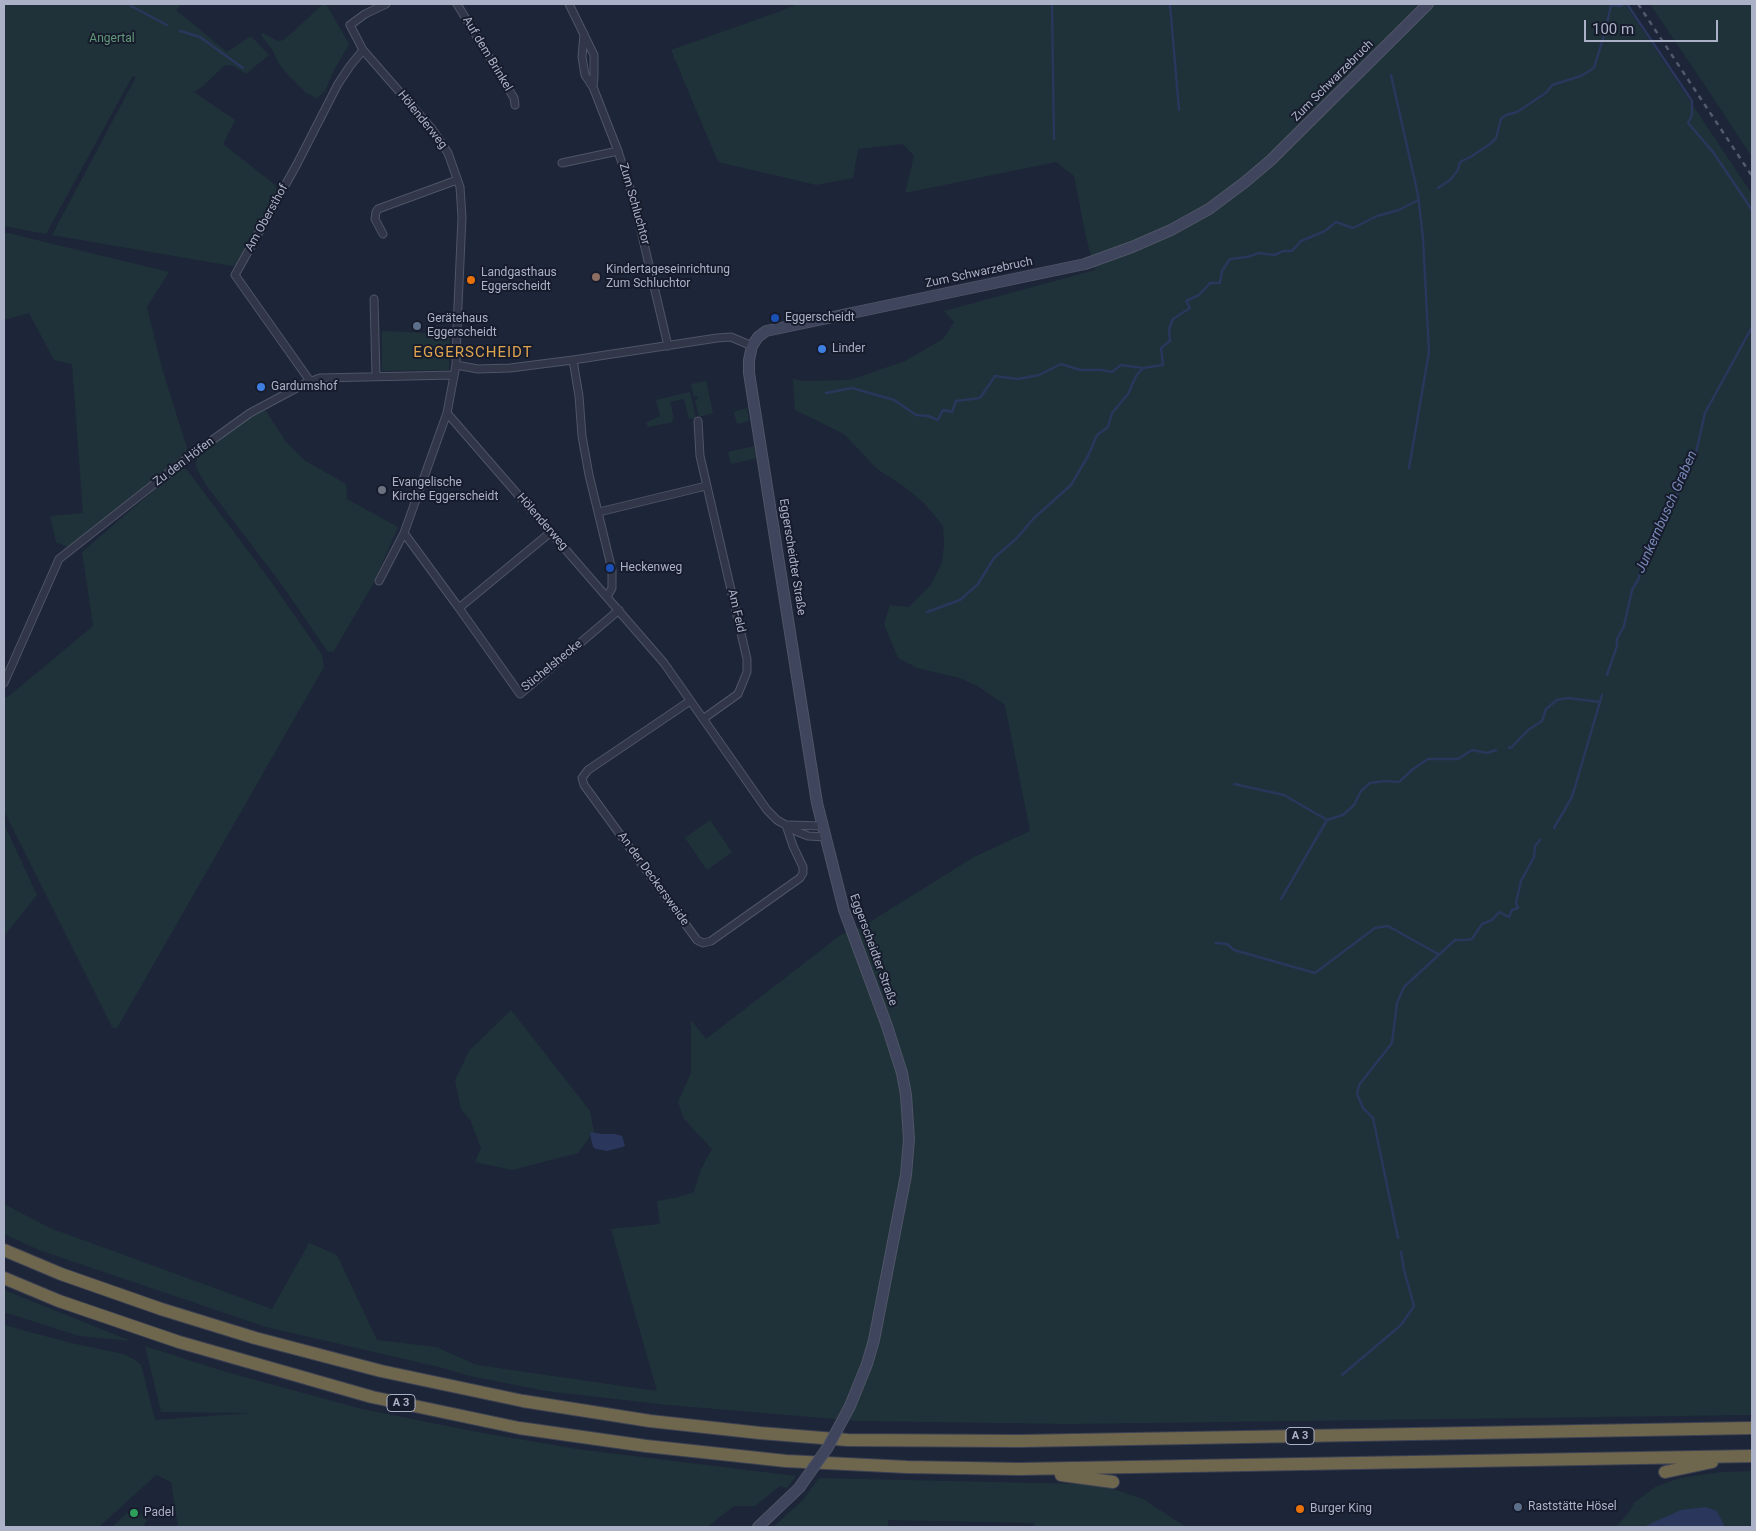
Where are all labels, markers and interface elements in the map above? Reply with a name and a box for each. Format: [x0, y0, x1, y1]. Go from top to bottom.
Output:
scale bar [1586, 10, 1720, 42]
street label: Auf dem Brinkel [459, 14, 515, 94]
text: 100 m [1592, 20, 1634, 38]
park label: Angertal [89, 32, 135, 46]
street label: Zum Schwarzebruch [1289, 37, 1377, 125]
street label: Hölenderweg [394, 88, 450, 152]
street label: Zum Schluchtor [615, 161, 653, 247]
street label: Am Obersthof [243, 182, 291, 254]
street label: Zum Schwarzebruch [924, 255, 1034, 291]
place label: Kindertageseinrichtung Zum Schluchtor [606, 263, 730, 291]
place label: Landgasthaus Eggerscheidt [481, 266, 557, 294]
marker: Kindertageseinrichtung Zum Schluchtor [590, 271, 602, 283]
marker: Landgasthaus Eggerscheidt [465, 274, 477, 286]
place label: Eggerscheidt [785, 311, 855, 325]
place label: Gerätehaus Eggerscheidt [427, 312, 497, 340]
marker: Eggerscheidt [769, 312, 781, 324]
marker: Gerätehaus Eggerscheidt [411, 320, 423, 332]
place label: Linder [832, 342, 865, 356]
marker: Linder [816, 343, 828, 355]
district label: EGGERSCHEIDT [412, 344, 534, 362]
place label: Gardumshof [271, 380, 337, 394]
marker: Gardumshof [255, 381, 267, 393]
street label: Zu den Höfen [151, 435, 217, 489]
water label: Junkernbusch Graben [1632, 448, 1702, 576]
place label: Evangelische Kirche Eggerscheidt [392, 476, 498, 504]
marker: Evangelische Kirche Eggerscheidt [376, 484, 388, 496]
street label: Hölenderweg [513, 491, 571, 553]
street label: Eggerscheidter Straße [776, 498, 808, 616]
place label: Heckenweg [620, 561, 682, 575]
marker: Heckenweg [604, 562, 616, 574]
street label: Am Feld [724, 588, 748, 634]
street label: Stichelshecke [519, 637, 585, 695]
street label: An der Deckersweide [614, 829, 692, 929]
street label: Eggerscheidter Straße [846, 892, 900, 1008]
road number: A 3 [387, 1395, 415, 1412]
road number: A 3 [1286, 1428, 1314, 1444]
place label: Raststätte Hösel [1528, 1500, 1617, 1514]
marker: Raststätte Hösel [1512, 1501, 1524, 1513]
place label: Burger King [1310, 1502, 1372, 1516]
marker: Burger King [1294, 1503, 1306, 1515]
place label: Padel [144, 1506, 174, 1520]
marker: Padel [128, 1507, 140, 1519]

